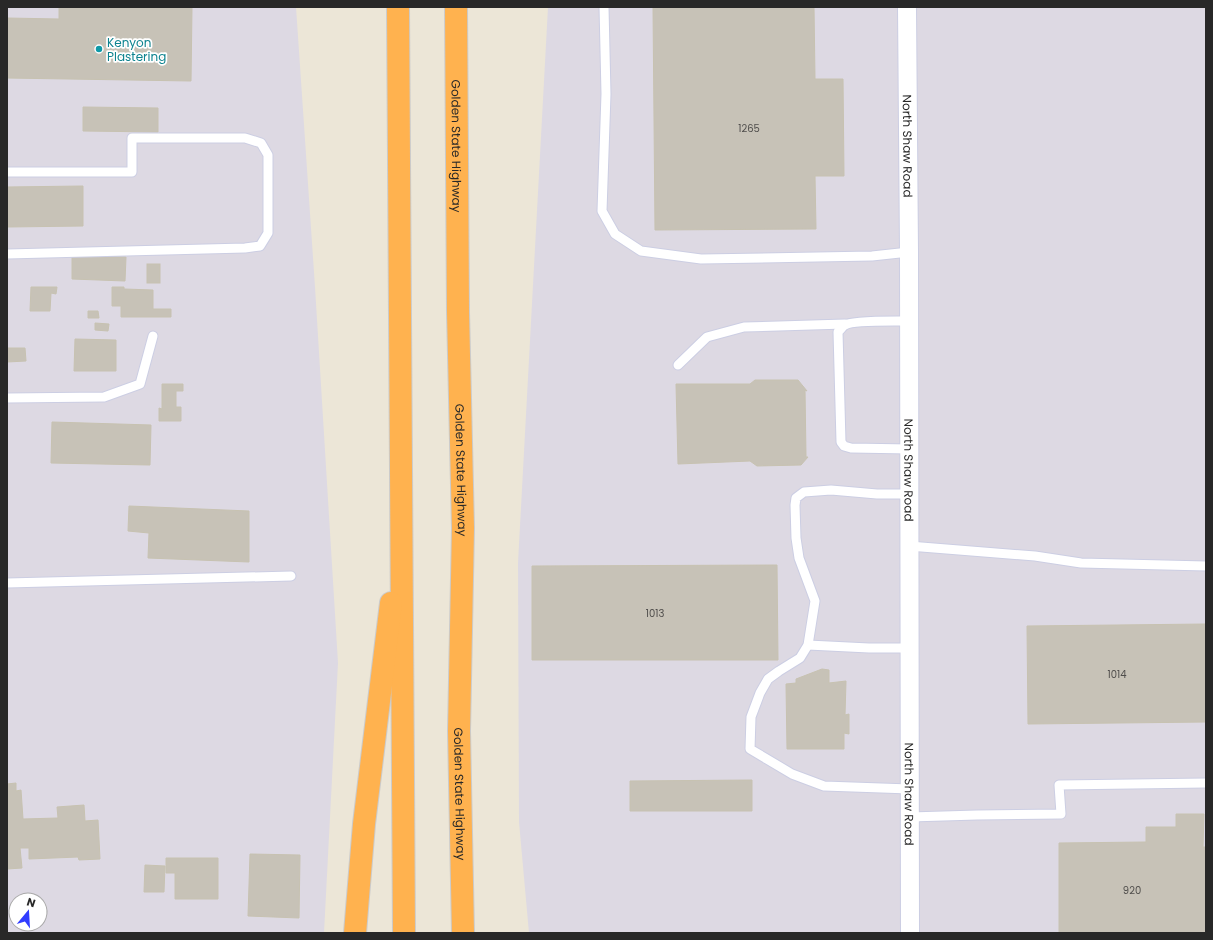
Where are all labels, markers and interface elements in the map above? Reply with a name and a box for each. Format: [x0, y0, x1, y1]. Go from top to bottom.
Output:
place label: Kenyon Plastering [107, 34, 166, 65]
marker: Kenyon Plastering [94, 44, 104, 54]
street label: Golden State Highway [448, 80, 466, 213]
street label: North Shaw Road [899, 94, 917, 198]
house number: 1265 [738, 121, 760, 136]
street label: Golden State Highway [452, 403, 472, 537]
street label: North Shaw Road [901, 418, 918, 522]
house number: 1013 [646, 606, 664, 621]
house number: 1014 [1108, 667, 1126, 682]
street label: Golden State Highway [450, 727, 470, 861]
street label: North Shaw Road [901, 742, 918, 846]
house number: 920 [1123, 883, 1141, 898]
north arrow [8, 892, 48, 932]
text: N [25, 894, 38, 911]

